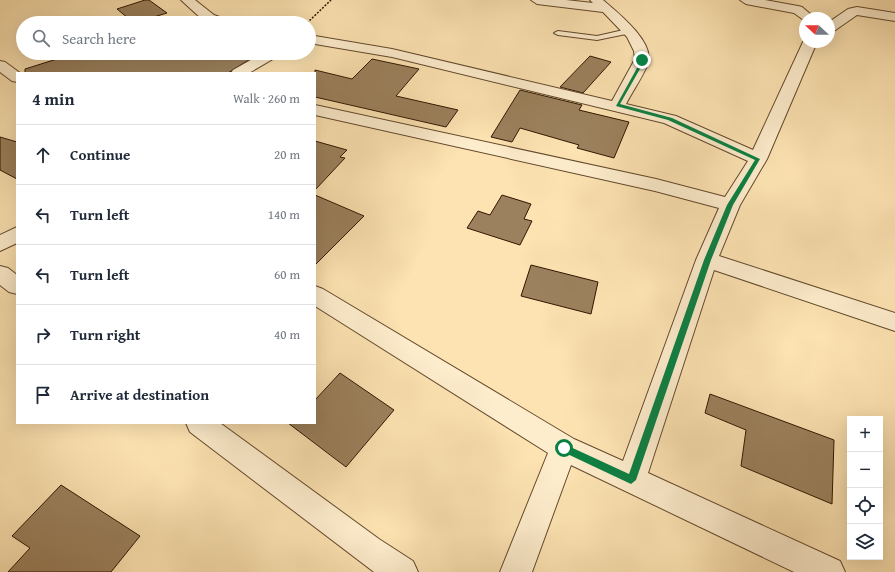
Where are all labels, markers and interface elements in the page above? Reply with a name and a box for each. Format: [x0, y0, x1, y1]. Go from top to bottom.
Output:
north arrow [799, 12, 835, 48]
search box [16, 16, 316, 60]
icon: search [30, 27, 52, 49]
text: Search here [62, 28, 136, 49]
route end [633, 51, 651, 69]
text: 4 min [32, 86, 74, 111]
text: Walk · 260 m [233, 89, 300, 108]
icon: ahead [32, 144, 54, 166]
text: Continue [70, 144, 131, 165]
text: 20 m [274, 145, 300, 164]
icon: left [32, 204, 54, 226]
text: Turn left [70, 204, 129, 225]
text: 140 m [268, 205, 300, 224]
icon: left [32, 264, 54, 286]
text: Turn left [70, 264, 129, 285]
text: 60 m [274, 265, 300, 284]
icon: right [32, 324, 54, 346]
text: Turn right [70, 324, 141, 345]
text: 40 m [274, 325, 300, 344]
icon: arrive [32, 384, 54, 406]
text: Arrive at destination [70, 384, 209, 405]
map controls [847, 416, 883, 560]
button: + [847, 416, 883, 452]
route start [555, 439, 573, 457]
button: − [847, 452, 883, 488]
button: locate [847, 488, 883, 524]
button: layers [847, 524, 883, 560]

